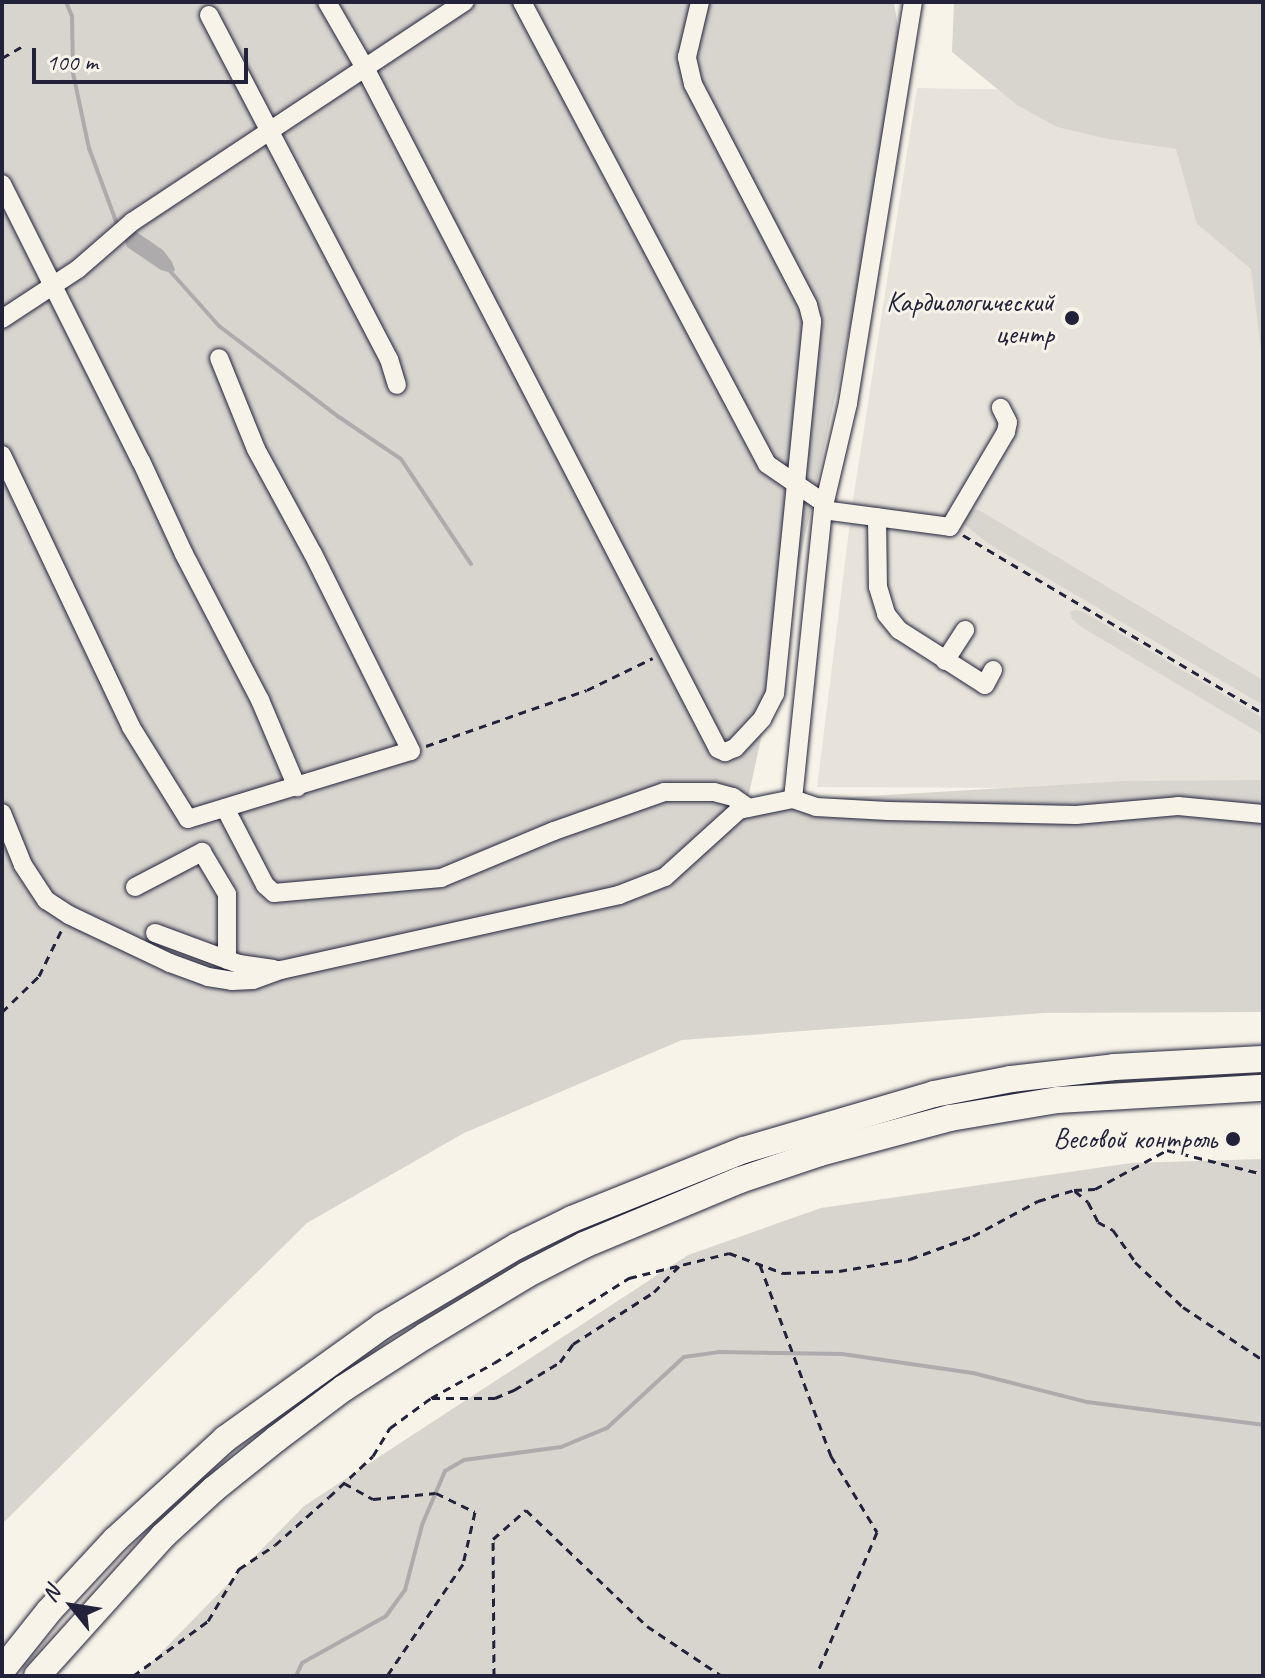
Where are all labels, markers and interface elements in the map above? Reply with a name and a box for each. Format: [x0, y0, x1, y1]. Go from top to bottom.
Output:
scale bar [36, 32, 252, 82]
text: 100 m [46, 47, 98, 77]
place label: Кардиологический центр [886, 285, 1054, 351]
marker: Кардиологический центр [1061, 307, 1083, 329]
place label: Весовой контроль [1053, 1122, 1217, 1156]
marker: Весовой контроль [1224, 1130, 1242, 1148]
north arrow [32, 1566, 112, 1646]
text: N [36, 1581, 67, 1607]

